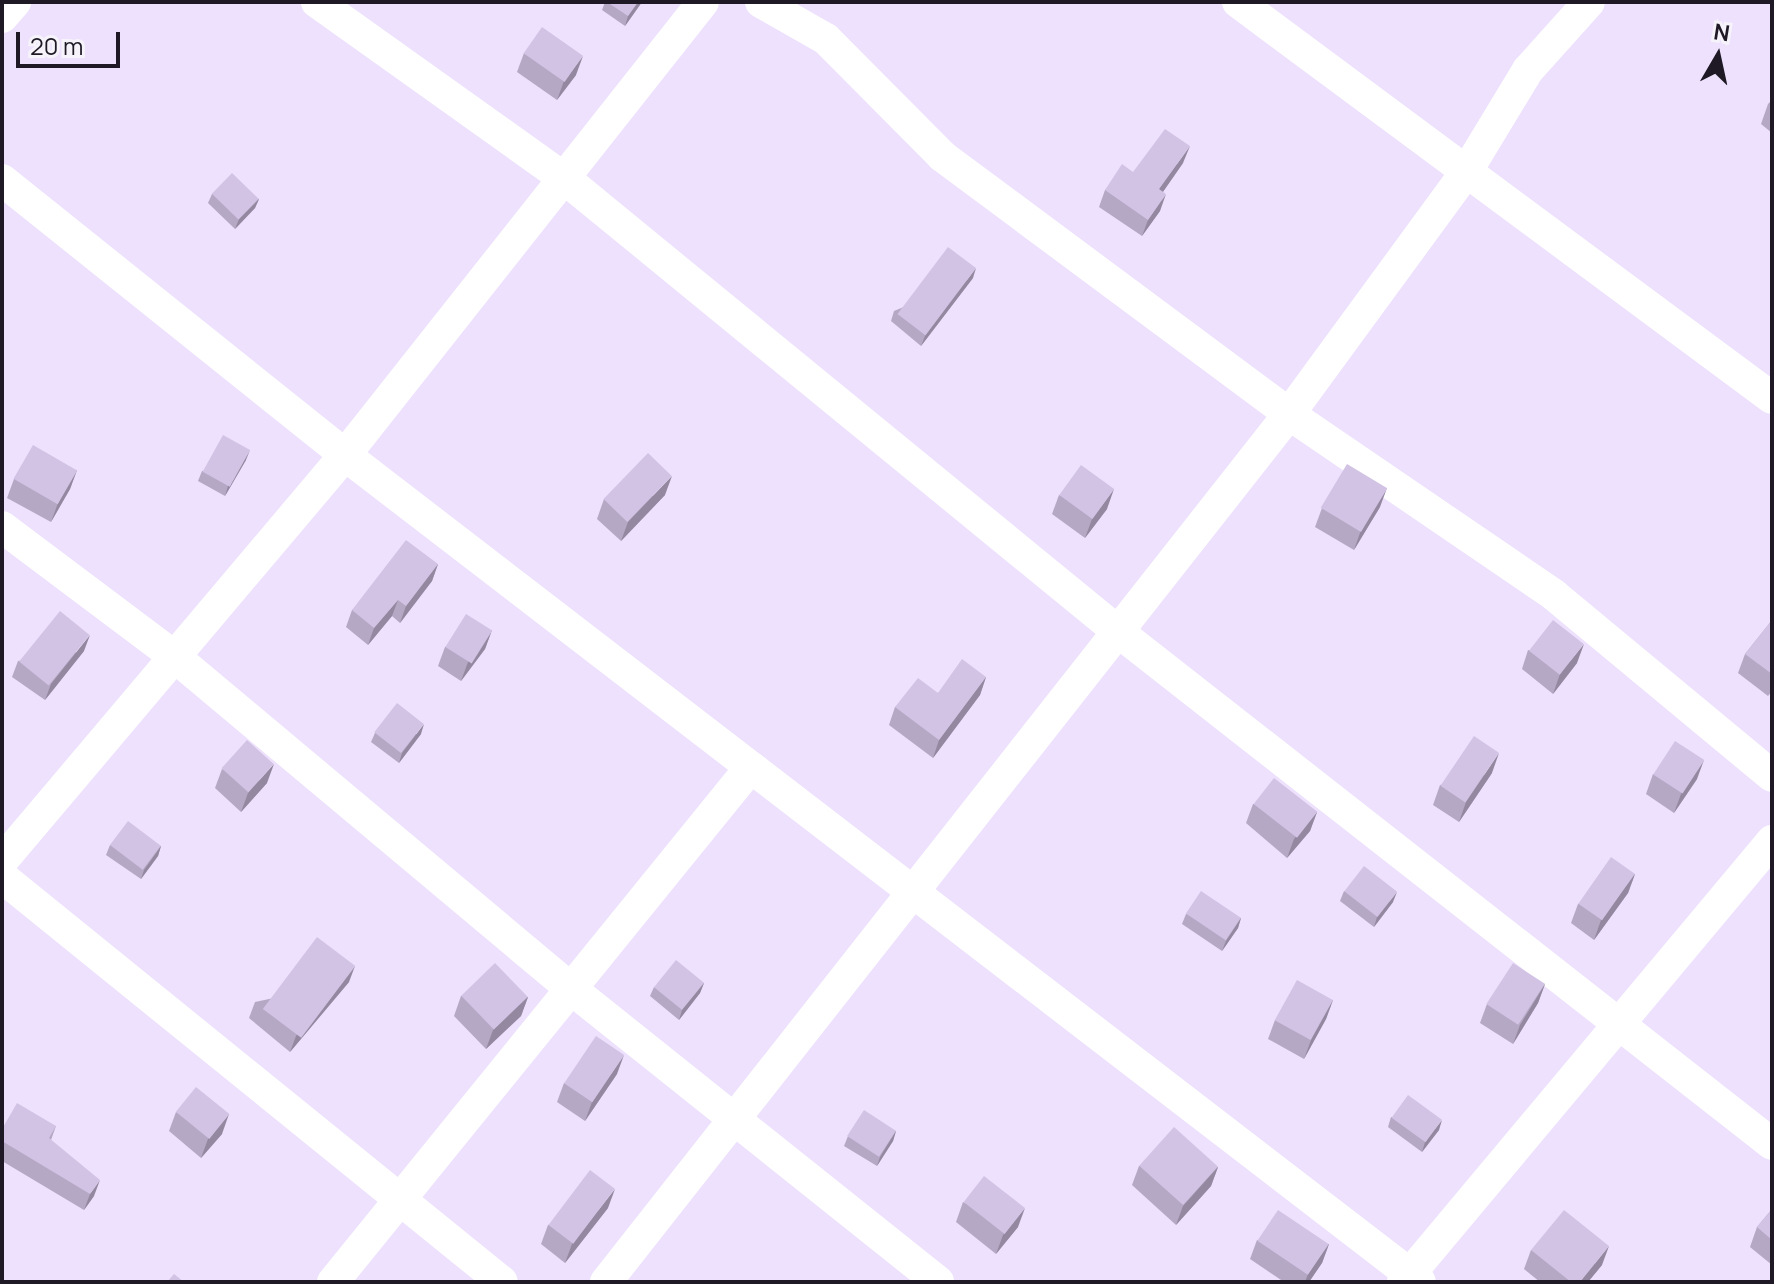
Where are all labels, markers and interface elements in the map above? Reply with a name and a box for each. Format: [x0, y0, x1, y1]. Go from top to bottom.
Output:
scale bar [20, 16, 124, 66]
north arrow [1678, 16, 1758, 96]
text: N [1712, 16, 1732, 48]
text: 20 m [30, 29, 83, 62]

